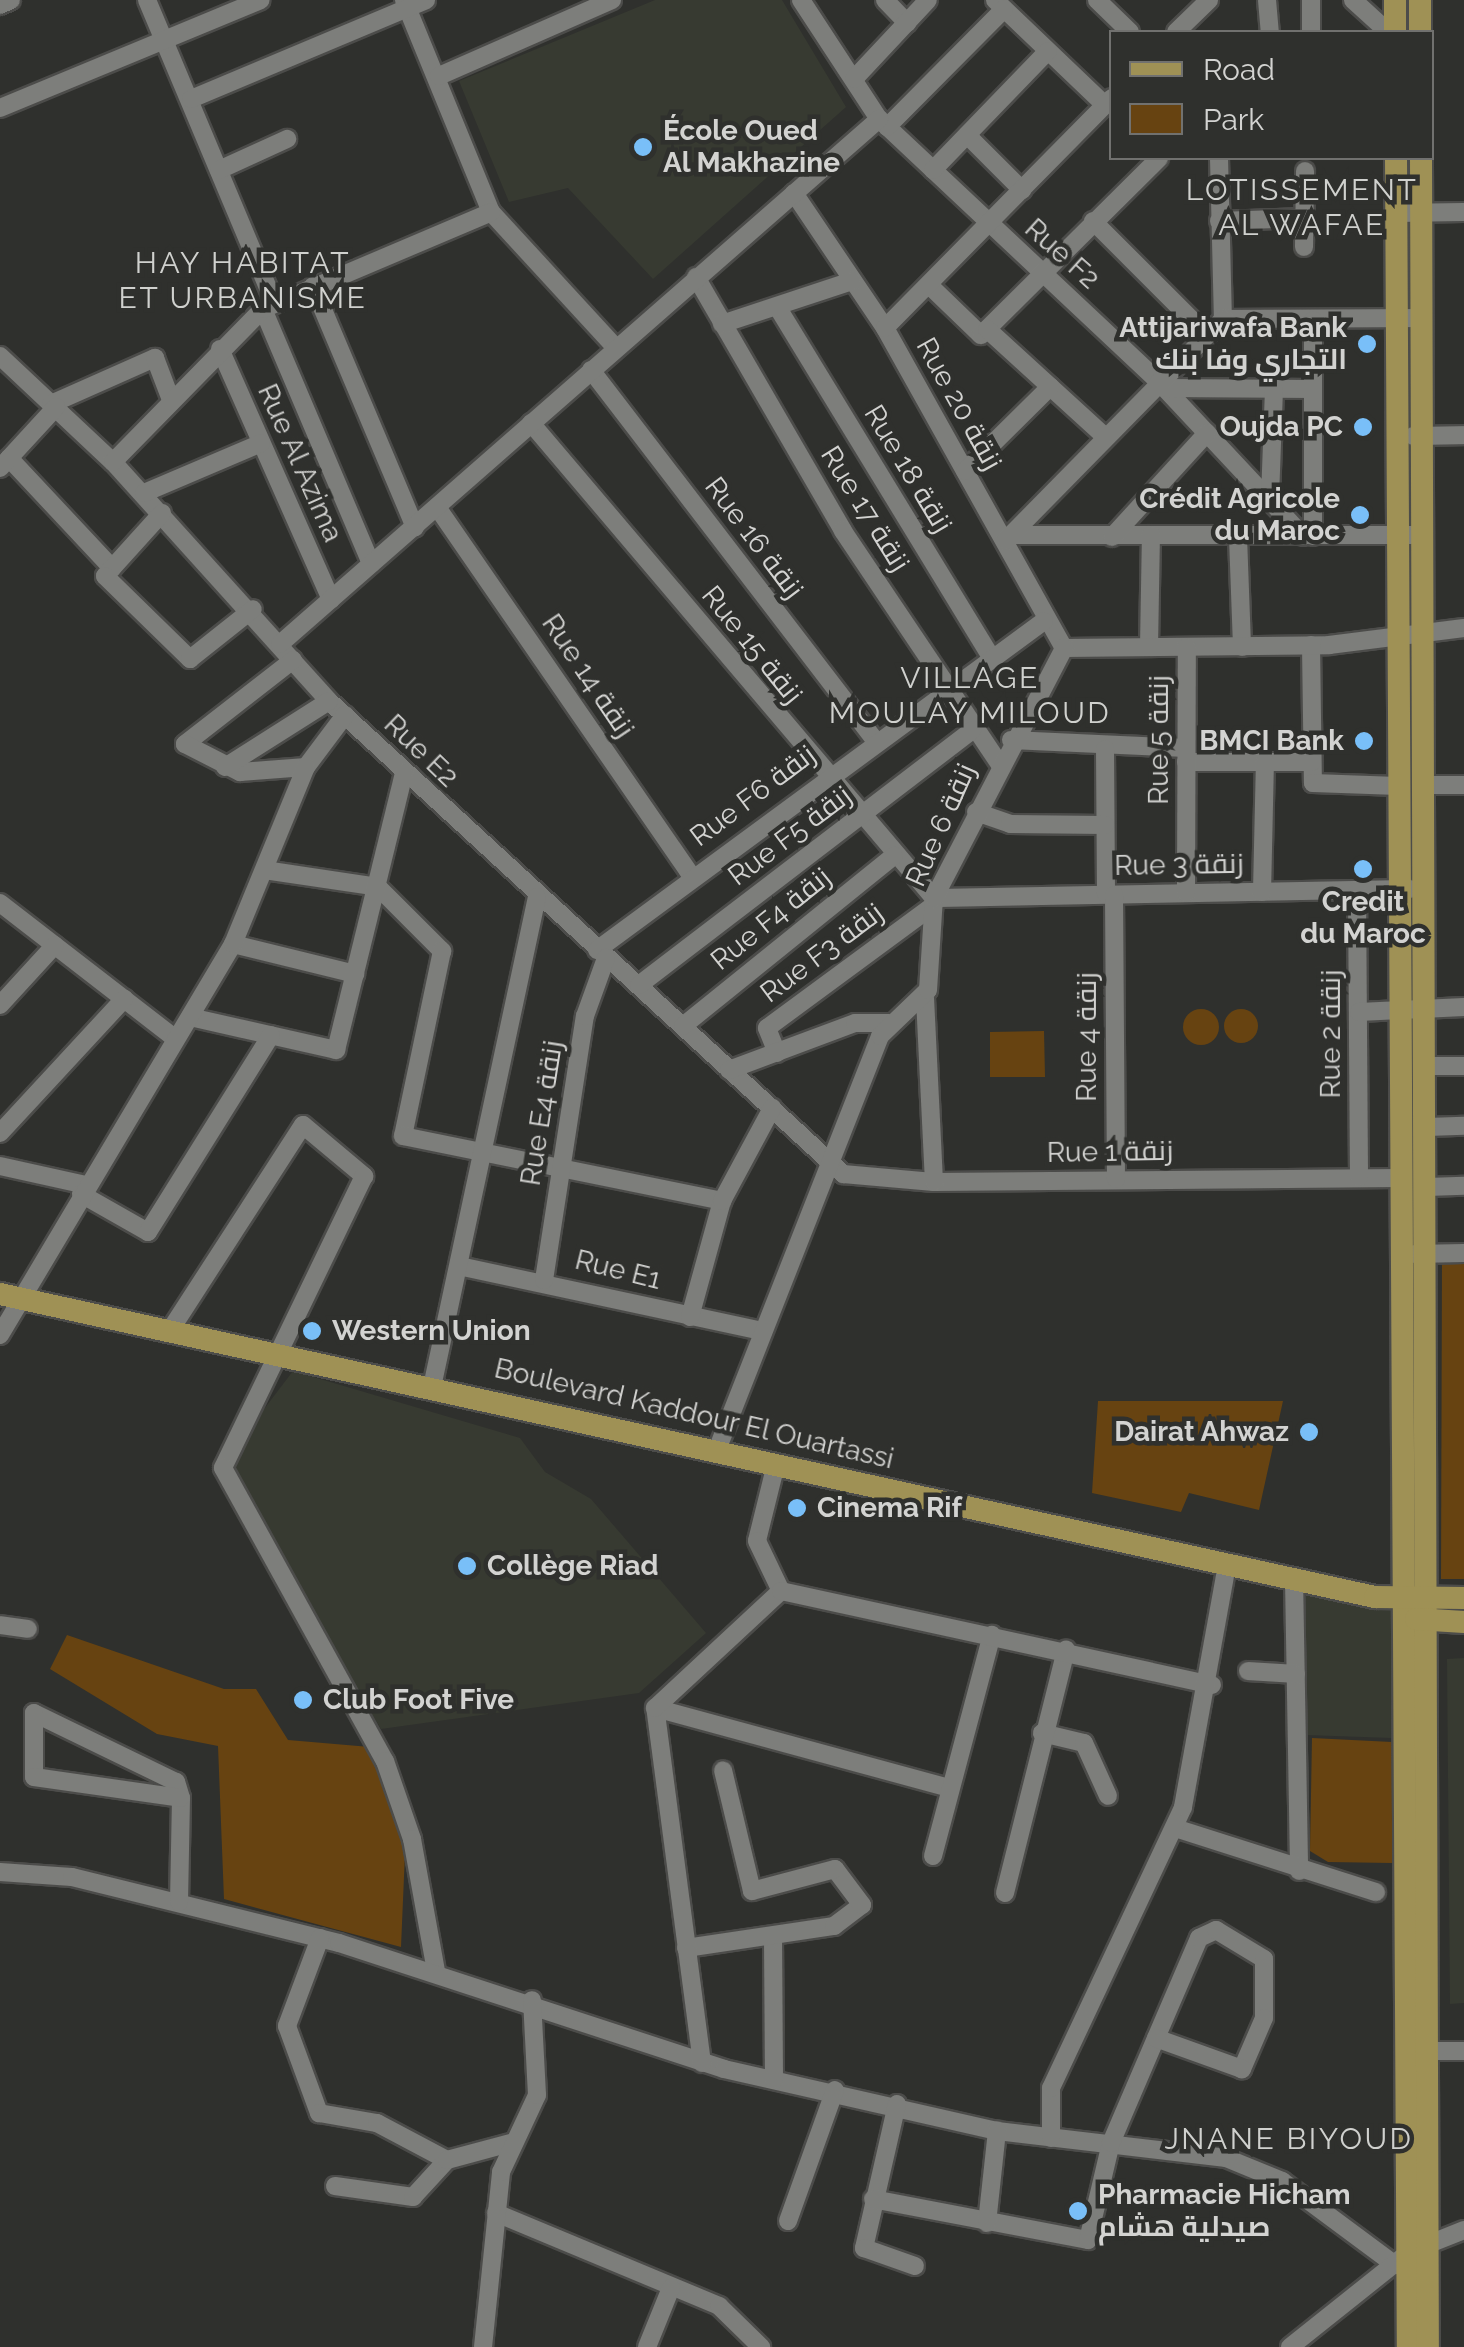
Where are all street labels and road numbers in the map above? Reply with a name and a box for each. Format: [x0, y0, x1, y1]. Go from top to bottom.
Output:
street label: Rue F2 [1018, 212, 1106, 296]
street label: Rue 20 زنقة [909, 332, 1009, 476]
street label: Rue Al Azima [250, 378, 350, 548]
street label: Rue 18 زنقة [857, 399, 959, 539]
street label: Rue 17 زنقة [813, 440, 917, 578]
street label: Rue 16 زنقة [697, 471, 811, 605]
street label: Rue 15 زنقة [694, 579, 810, 711]
street label: Rue 14 زنقة [534, 608, 642, 744]
street label: Rue 5 زنقة [1142, 675, 1176, 805]
street label: Rue E2 [377, 708, 465, 794]
street label: Rue F6 زنقة [684, 738, 822, 854]
street label: Rue 6 زنقة [899, 758, 983, 892]
street label: Rue F5 زنقة [722, 779, 858, 893]
street label: Rue 3 زنقة [1114, 847, 1244, 883]
street label: Rue F4 زنقة [704, 861, 838, 977]
street label: Rue F3 زنقة [754, 896, 890, 1010]
street label: Rue 2 زنقة [1314, 970, 1348, 1098]
street label: Rue 4 زنقة [1070, 972, 1104, 1102]
street label: Rue E4 زنقة [514, 1038, 570, 1188]
street label: Rue 1 زنقة [1047, 1134, 1173, 1170]
street label: Rue E1 [572, 1243, 664, 1297]
street label: Boulevard Kaddour El Ouartassi [490, 1352, 898, 1476]

